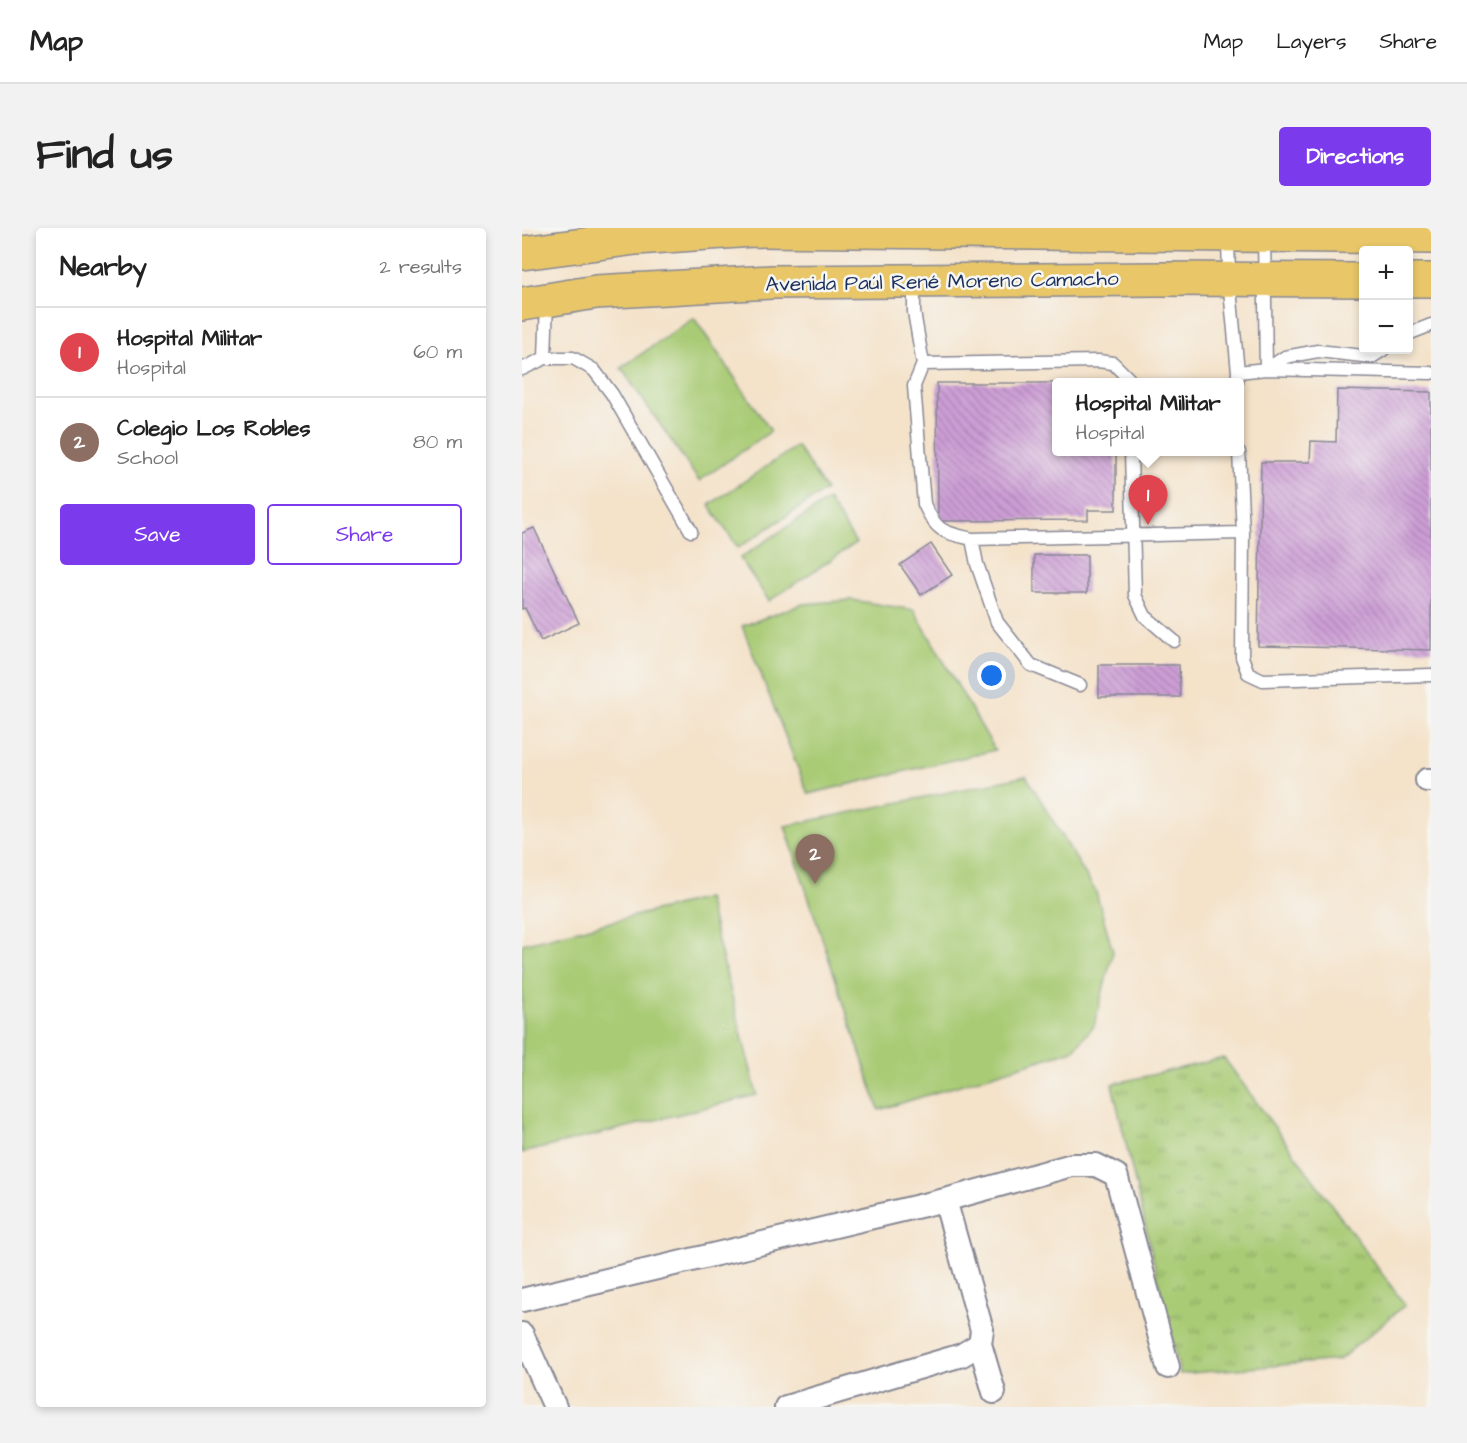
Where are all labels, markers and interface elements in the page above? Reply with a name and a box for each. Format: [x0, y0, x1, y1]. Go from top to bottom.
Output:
text: Map [30, 22, 83, 61]
text: Map [1203, 27, 1243, 56]
text: Layers [1276, 27, 1346, 56]
text: Share [1379, 27, 1437, 56]
text: Find us [36, 127, 173, 185]
button: Directions [1279, 127, 1431, 186]
map controls [1359, 246, 1413, 354]
button: + [1359, 246, 1413, 300]
text: Nearby [60, 249, 147, 285]
text: 2 results [379, 253, 462, 281]
street label: Avenida Paúl René Moreno Camacho [765, 264, 1119, 299]
button: − [1359, 300, 1413, 354]
text: Hospital Militar [117, 323, 262, 354]
text: 1 [78, 338, 81, 366]
text: 60 m [413, 338, 462, 366]
text: Hospital [117, 354, 186, 382]
popup [1052, 378, 1244, 456]
text: Hospital Militar [1075, 388, 1221, 419]
text: Colegio Los Robles [117, 413, 310, 444]
text: Hospital [1075, 419, 1144, 447]
text: 2 [74, 428, 85, 456]
text: 80 m [413, 428, 462, 456]
text: School [117, 444, 178, 472]
pin: 1 [1128, 476, 1168, 525]
button: Save [60, 504, 255, 565]
button: Share [267, 504, 462, 565]
your location [977, 661, 1006, 690]
pin: 2 [796, 834, 834, 884]

